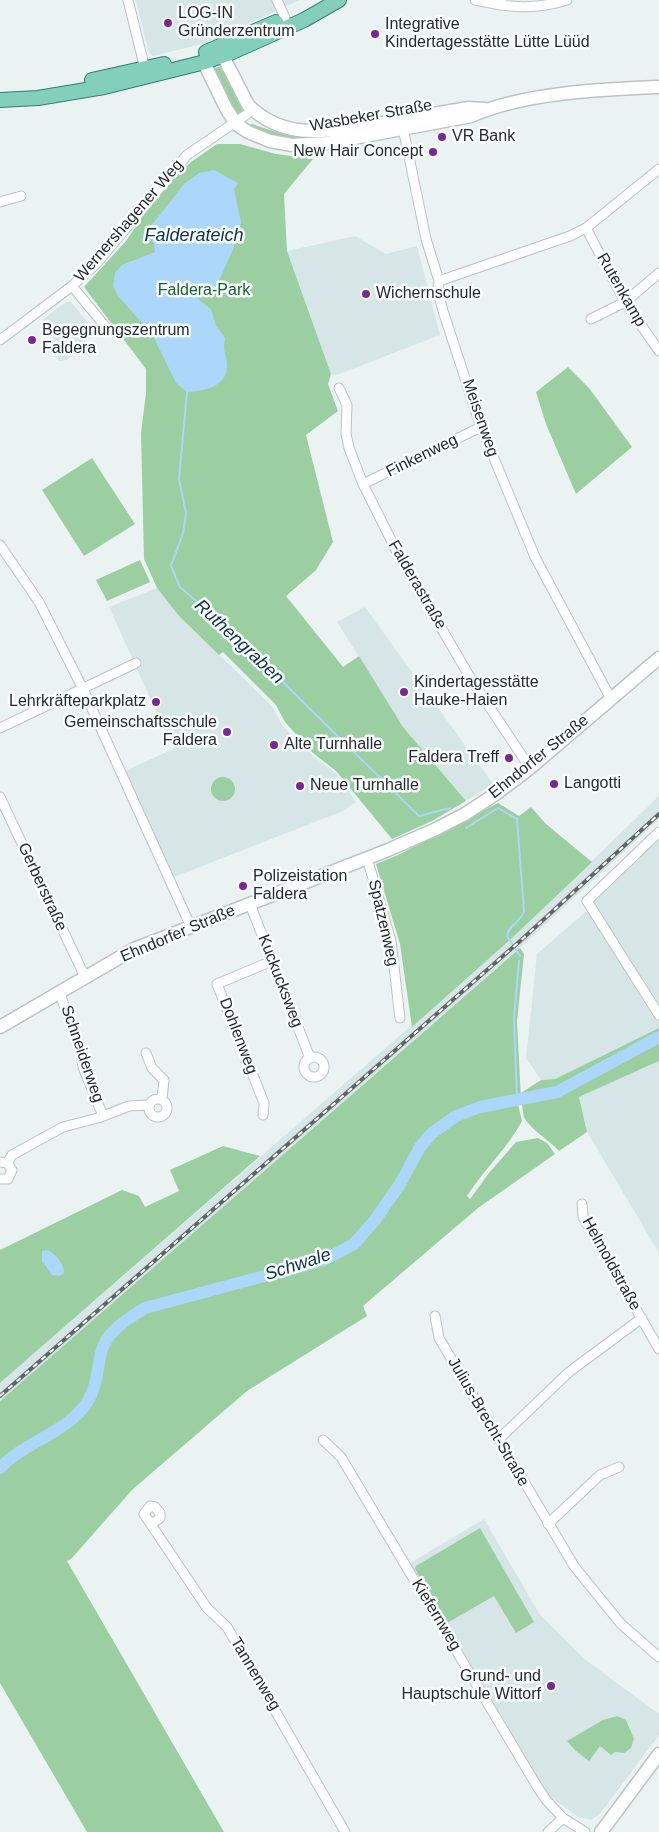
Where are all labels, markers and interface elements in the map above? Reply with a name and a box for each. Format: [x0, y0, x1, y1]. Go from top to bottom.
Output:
place label: LOG-IN Gründerzentrum [178, 4, 294, 42]
place label: Integrative Kindertagesstätte Lütte Lüüd [385, 15, 590, 53]
marker: LOG-IN Gründerzentrum [162, 17, 174, 29]
marker: Integrative Kindertagesstätte Lütte Lüüd [369, 28, 381, 40]
street label: Wasbeker Straße [308, 96, 434, 136]
place label: VR Bank [452, 127, 515, 147]
marker: VR Bank [436, 131, 448, 143]
place label: New Hair Concept [293, 142, 423, 162]
marker: New Hair Concept [427, 146, 439, 158]
street label: Wernershagener Weg [71, 156, 187, 286]
water label: Falderateich [144, 225, 244, 247]
street label: Rutenkamp [592, 250, 650, 330]
park label: Faldera-Park [158, 281, 250, 301]
place label: Wichernschule [376, 284, 481, 304]
marker: Wichernschule [360, 288, 372, 300]
place label: Begegnungszentrum Faldera [42, 321, 190, 359]
marker: Begegnungszentrum Faldera [26, 334, 38, 346]
street label: Meisenweg [458, 377, 502, 459]
street label: Finkenweg [383, 430, 461, 482]
street label: Falderastraße [384, 537, 450, 633]
water label: Ruthengraben [190, 595, 288, 689]
place label: Kindertagesstätte Hauke-Haien [414, 673, 539, 711]
marker: Kindertagesstätte Hauke-Haien [398, 686, 410, 698]
place label: Lehrkräfteparkplatz [9, 692, 146, 712]
marker: Lehrkräfteparkplatz [150, 696, 162, 708]
street label: Ehndorfer Straße [485, 711, 593, 803]
place label: Gemeinschaftsschule Faldera [64, 713, 217, 751]
marker: Gemeinschaftsschule Faldera [221, 726, 233, 738]
place label: Alte Turnhalle [284, 735, 382, 755]
marker: Alte Turnhalle [268, 739, 280, 751]
place label: Faldera Treff [408, 748, 499, 768]
marker: Faldera Treff [503, 752, 515, 764]
place label: Langotti [564, 774, 621, 794]
place label: Neue Turnhalle [310, 776, 419, 796]
marker: Langotti [548, 778, 560, 790]
marker: Neue Turnhalle [294, 780, 306, 792]
street label: Gerberstraße [13, 840, 71, 934]
place label: Polizeistation Faldera [253, 867, 347, 905]
street label: Spatzenweg [364, 878, 402, 968]
marker: Polizeistation Faldera [237, 880, 249, 892]
street label: Ehndorfer Straße [118, 901, 238, 967]
street label: Kuckucksweg [254, 932, 306, 1030]
street label: Dohlenweg [215, 995, 261, 1077]
street label: Schneiderweg [56, 1003, 108, 1105]
street label: Helmoldstraße [577, 1214, 645, 1314]
water label: Schwale [262, 1244, 334, 1286]
street label: Julius-Brecht-Straße [443, 1354, 533, 1490]
street label: Kiefernweg [407, 1576, 465, 1654]
street label: Tannenweg [226, 1634, 284, 1714]
place label: Grund- und Hauptschule Wittorf [401, 1667, 541, 1705]
marker: Grund- und Hauptschule Wittorf [545, 1680, 557, 1692]

